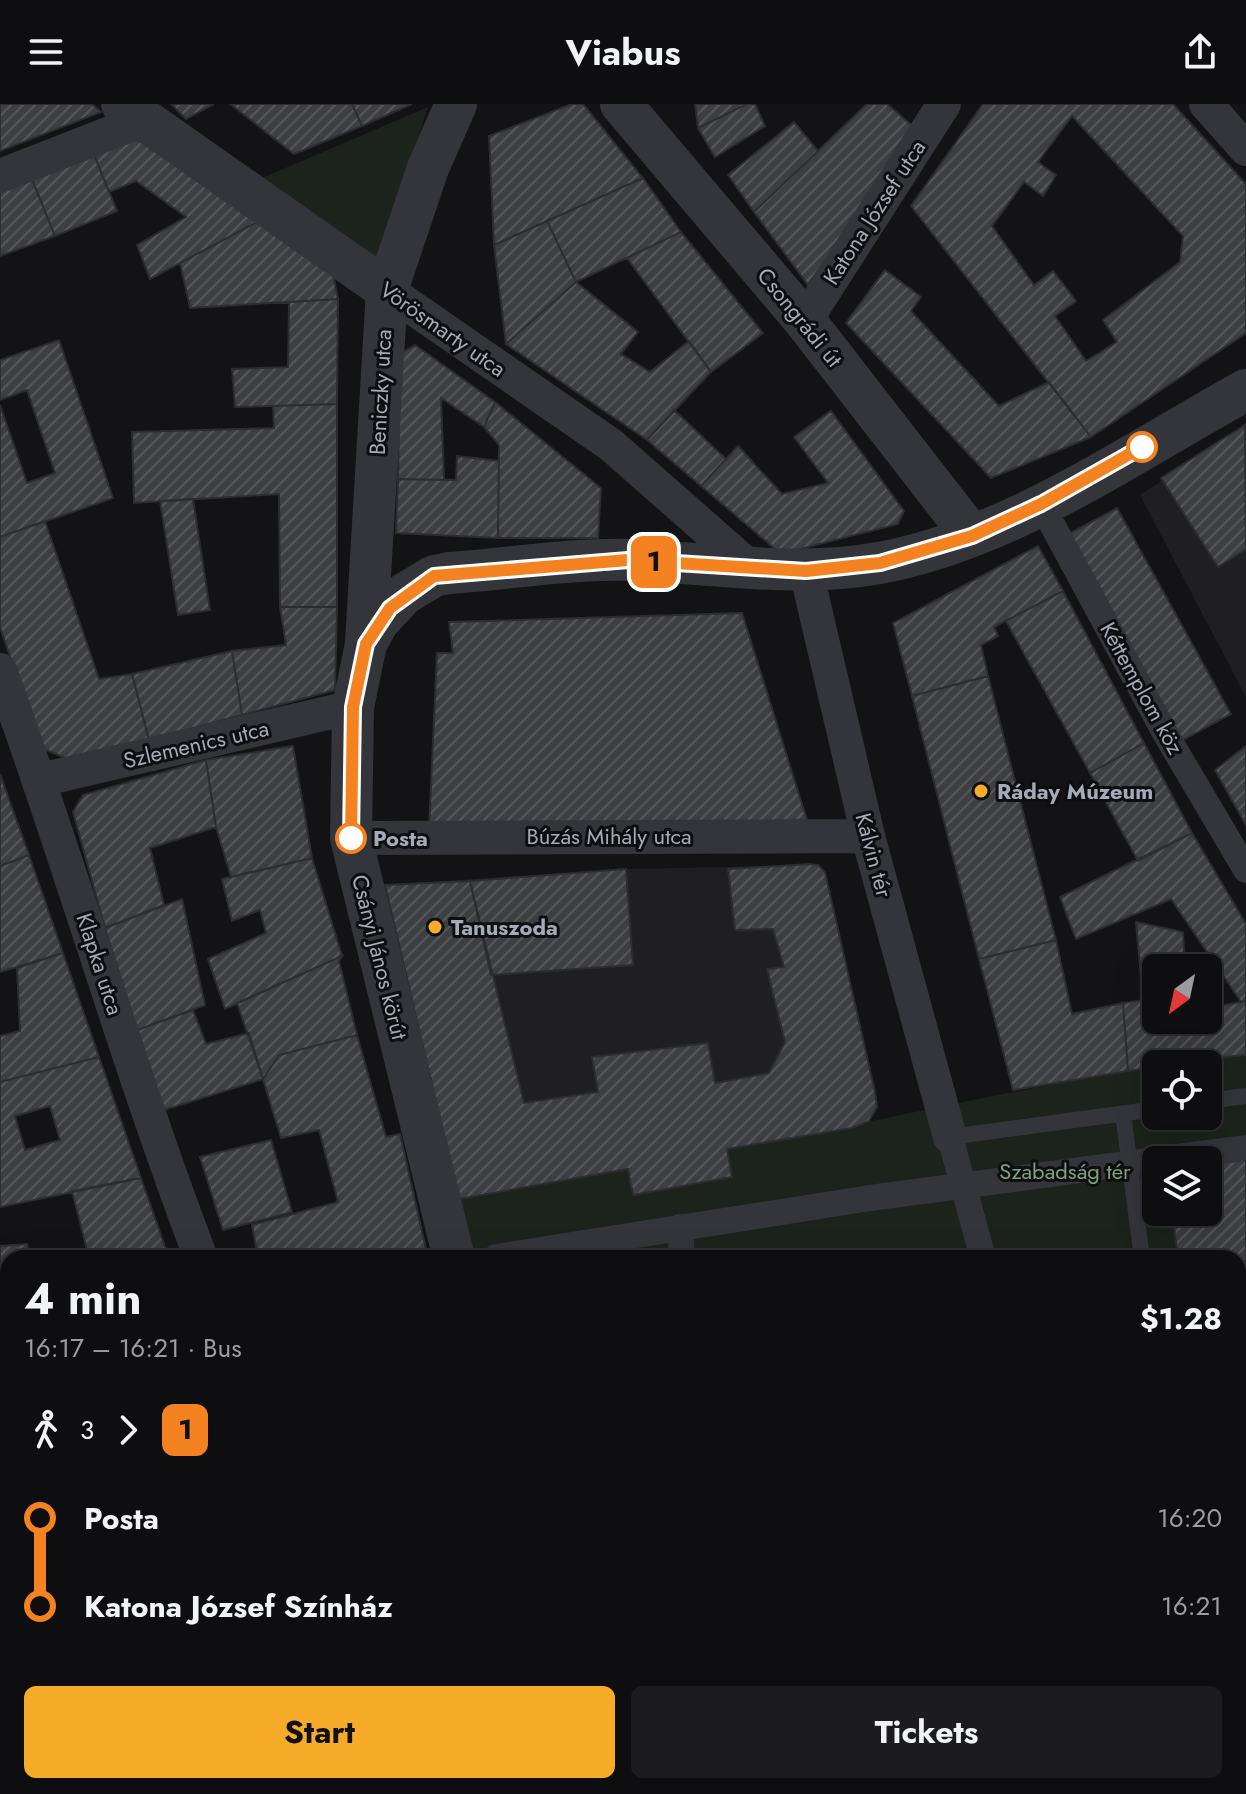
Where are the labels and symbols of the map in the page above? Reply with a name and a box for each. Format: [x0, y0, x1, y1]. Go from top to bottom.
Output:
street label: Katona József utca [815, 133, 933, 291]
street label: Csongrádi út [750, 260, 851, 374]
street label: Vörösmarty utca [373, 274, 513, 384]
street label: Beniczky utca [361, 328, 399, 456]
unlabelled marker [1127, 432, 1157, 462]
line badge: 1 [628, 536, 680, 588]
street label: Kéttemplom köz [1092, 616, 1192, 760]
street label: Szlemenics utca [120, 712, 272, 776]
place label: Ráday Múzeum [997, 775, 1153, 807]
marker: Ráday Múzeum [972, 782, 990, 800]
street label: Kálvin tér [847, 809, 901, 901]
street label: Búzás Mihály utca [526, 820, 692, 852]
place label: Posta [373, 822, 428, 854]
marker: Posta [336, 823, 366, 853]
street label: Csányi János körút [344, 871, 416, 1043]
street label: Klapka utca [68, 909, 132, 1019]
place label: Tanuszoda [451, 911, 558, 943]
marker: Tanuszoda [426, 918, 444, 936]
north arrow [1142, 954, 1222, 1034]
park label: Szabadság tér [999, 1155, 1131, 1187]

